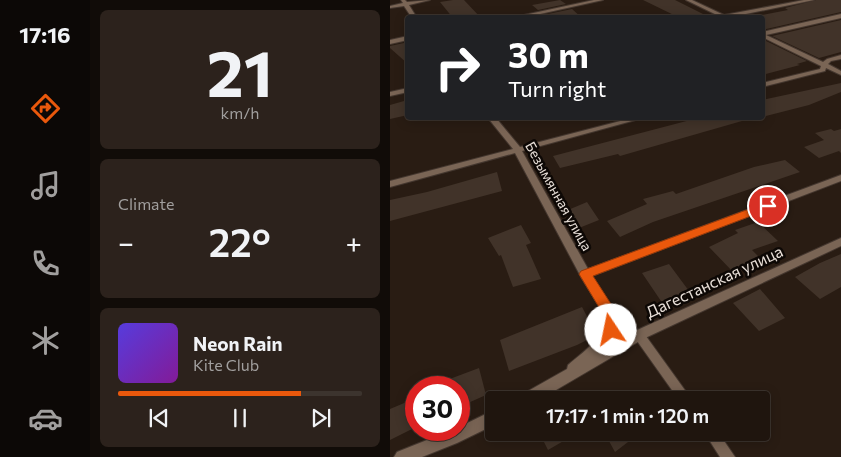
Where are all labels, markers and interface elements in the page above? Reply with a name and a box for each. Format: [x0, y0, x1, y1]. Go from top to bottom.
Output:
text: 17:16 [19, 21, 71, 48]
text: 21 [207, 31, 273, 110]
text: 30 m [508, 32, 589, 75]
icon: right [425, 35, 490, 100]
text: Turn right [508, 75, 606, 102]
icon: directions [28, 91, 63, 126]
text: km/h [221, 103, 259, 122]
street label: Безымянная улица [522, 139, 596, 253]
icon: music [28, 168, 63, 203]
pin [747, 185, 789, 227]
icon: arrive [754, 192, 782, 220]
text: Climate [118, 194, 174, 213]
text: 22° [209, 218, 271, 265]
text: − [118, 225, 134, 259]
text: + [346, 225, 362, 259]
street label: Дагестанская улица [642, 241, 786, 321]
icon: phone [28, 246, 63, 281]
position arrow [584, 303, 636, 355]
icon: climate [28, 323, 63, 358]
text: Neon Rain [193, 332, 283, 355]
text: Kite Club [193, 355, 259, 374]
speed limit sign: 30 [405, 376, 470, 441]
icon: car [28, 401, 63, 436]
icon: previous [145, 404, 173, 432]
icon: pause [226, 404, 254, 432]
icon: next [307, 404, 335, 432]
text: 17:17 · 1 min · 120 m [546, 404, 709, 427]

